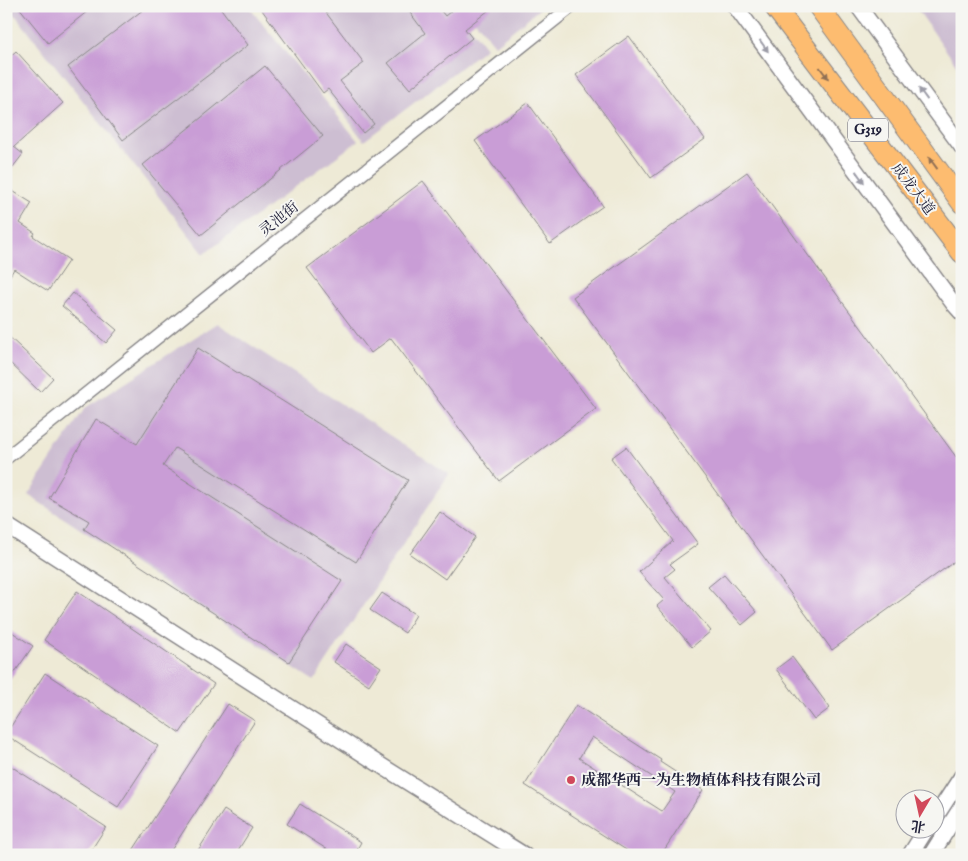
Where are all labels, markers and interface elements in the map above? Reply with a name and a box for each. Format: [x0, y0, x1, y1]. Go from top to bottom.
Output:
one-way arrow [759, 39, 769, 53]
one-way arrow [819, 66, 830, 79]
one-way arrow [917, 88, 928, 101]
road number: G319 [848, 118, 888, 142]
one-way arrow [928, 157, 938, 170]
street label: 成龙大道 [887, 159, 939, 219]
one-way arrow [855, 170, 866, 183]
street label: 灵池街 [256, 197, 302, 241]
place label: 成都华西一为生物植体科技有限公司 [581, 771, 821, 790]
marker: 成都华西一为生物植体科技有限公司 [565, 774, 577, 786]
north arrow [896, 788, 946, 838]
text: 北 [910, 816, 926, 836]

